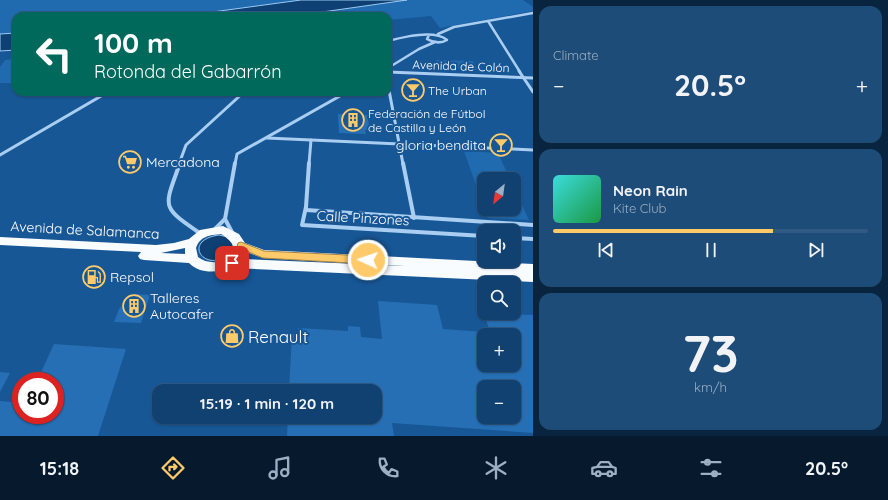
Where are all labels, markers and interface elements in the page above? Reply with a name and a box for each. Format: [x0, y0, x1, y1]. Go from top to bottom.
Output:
text: 100 m [94, 25, 173, 60]
icon: left [28, 28, 80, 80]
text: Climate [553, 47, 599, 63]
street label: Avenida de Colón [412, 57, 510, 75]
text: Rotonda del Gabarrón [94, 60, 282, 83]
text: 20.5° [674, 66, 746, 104]
text: − [553, 72, 564, 100]
text: + [856, 72, 868, 100]
bar icon: The Urban [400, 77, 426, 103]
place label: The Urban [428, 83, 487, 98]
place label: Federación de Fútbol de Castilla y León [368, 106, 486, 135]
building icon: Federación de Fútbol de Castilla y León [340, 107, 366, 133]
bar icon: gloria bendita [488, 132, 514, 158]
place label: gloria bendita [396, 136, 486, 154]
supermarket icon: Mercadona [117, 149, 143, 175]
place label: Mercadona [146, 153, 220, 171]
north arrow [477, 172, 521, 216]
map controls [477, 172, 521, 424]
text: Neon Rain [613, 181, 688, 200]
text: Kite Club [613, 200, 666, 216]
street label: Calle Pinzones [316, 207, 410, 229]
street label: Avenida de Salamanca [10, 217, 160, 243]
button: sound [477, 224, 521, 268]
position arrow [347, 239, 389, 281]
icon: previous [595, 239, 617, 261]
icon: pause [700, 239, 722, 261]
icon: next [805, 239, 827, 261]
pin [215, 246, 249, 280]
icon: arrive [221, 252, 243, 274]
fuel station icon: Repsol [81, 264, 107, 290]
place label: Repsol [110, 268, 154, 286]
button: search [477, 276, 521, 320]
place label: Talleres Autocafer [150, 289, 214, 323]
building icon: Talleres Autocafer [121, 293, 147, 319]
text: 73 [682, 320, 739, 385]
shop icon: Renault [219, 323, 245, 349]
place label: Renault [248, 326, 308, 347]
button: + [477, 328, 521, 372]
speed limit sign: 80 [12, 372, 64, 424]
text: km/h [694, 379, 727, 395]
button: − [477, 380, 521, 424]
text: 15:19 · 1 min · 120 m [200, 394, 334, 413]
icon: directions [159, 454, 187, 482]
icon: music [266, 454, 294, 482]
icon: phone [374, 454, 402, 482]
icon: climate [482, 454, 510, 482]
icon: car [590, 454, 618, 482]
icon: filters [697, 454, 725, 482]
text: 15:18 [40, 457, 79, 480]
text: 20.5° [805, 457, 848, 480]

